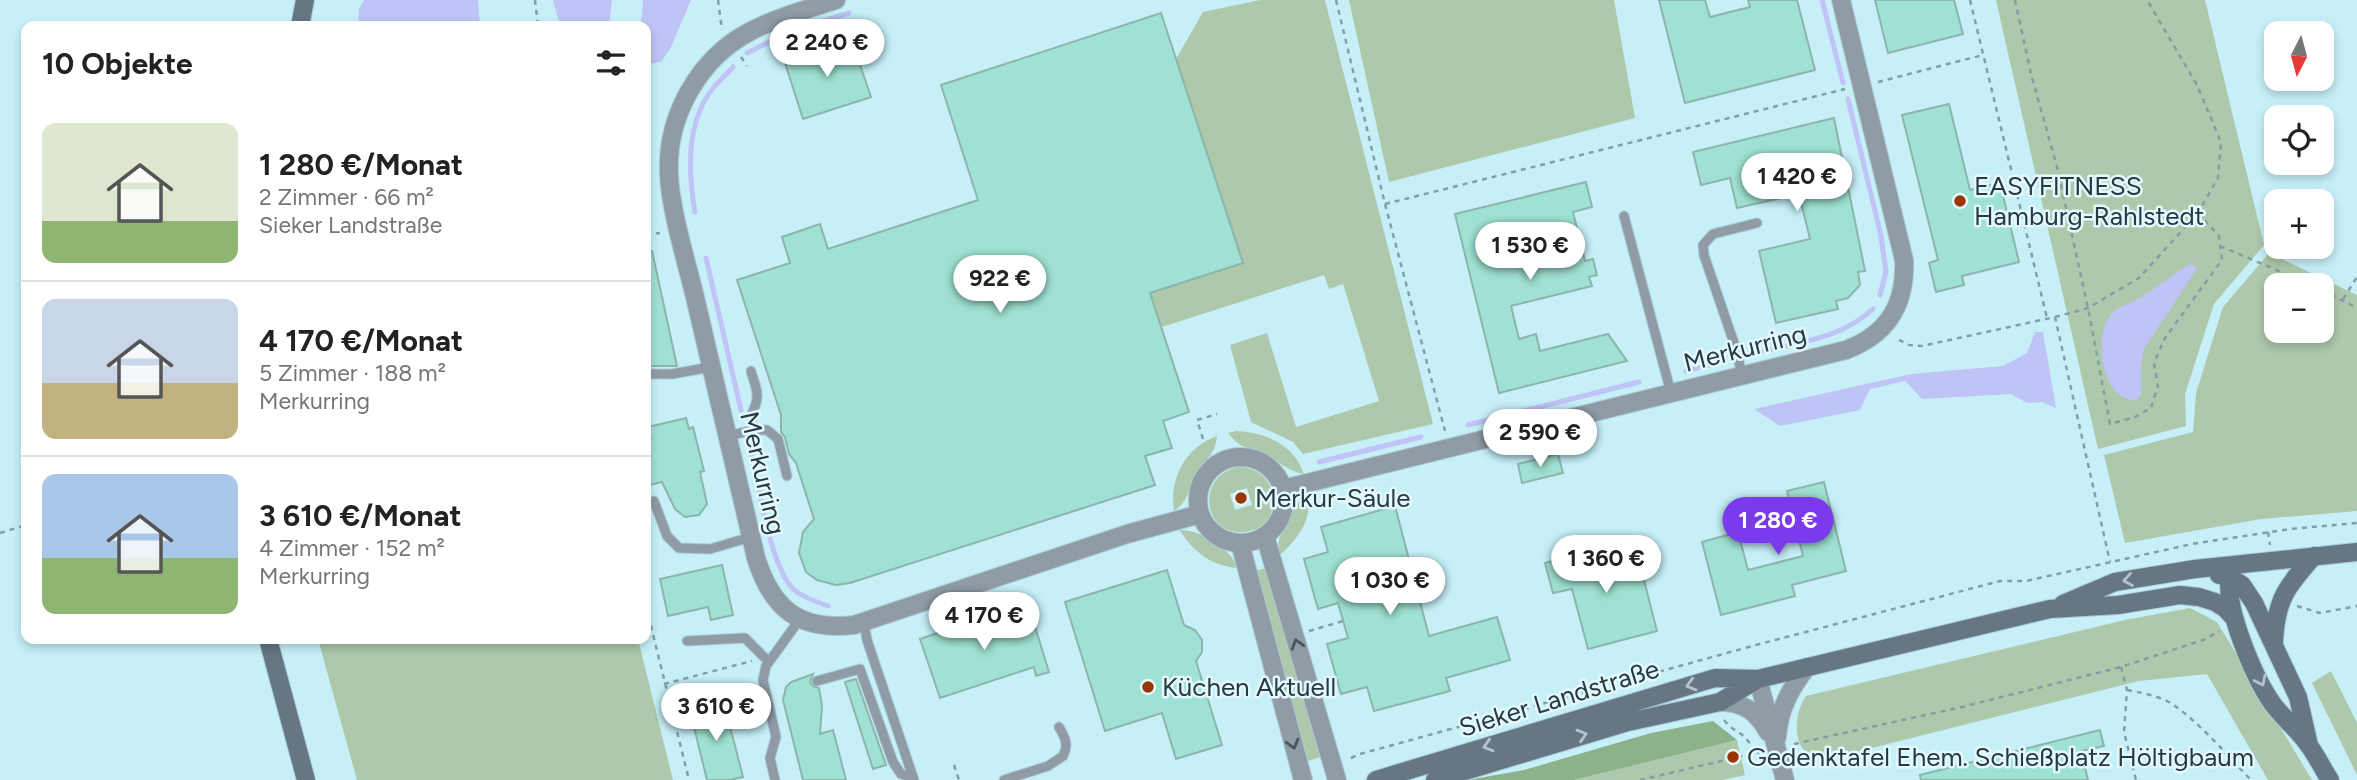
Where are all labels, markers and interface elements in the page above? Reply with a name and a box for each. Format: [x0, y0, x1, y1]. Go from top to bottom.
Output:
pin: 2 240 € [762, 20, 892, 79]
north arrow [2264, 21, 2334, 91]
map controls [2264, 21, 2334, 343]
text: 2 240 € [785, 28, 869, 56]
icon: filters [592, 44, 630, 82]
text: 10 Objekte [42, 45, 193, 82]
button: locate [2264, 105, 2334, 175]
text: 1 280 €/Monat [259, 146, 463, 183]
icon: home [98, 151, 182, 235]
pin: 1 420 € [1732, 154, 1862, 213]
text: 1 420 € [1757, 162, 1837, 190]
place label: EASYFITNESS Hamburg-Rahlstedt [1974, 170, 2205, 232]
text: 2 Zimmer · 66 m² [259, 183, 434, 211]
button: + [2264, 189, 2334, 259]
marker: EASYFITNESS Hamburg-Rahlstedt [1952, 193, 1968, 209]
text: Sieker Landstraße [259, 211, 442, 239]
pin: 1 530 € [1465, 222, 1595, 282]
text: 1 530 € [1491, 231, 1569, 259]
pin: 922 € [951, 256, 1049, 315]
text: 922 € [969, 264, 1031, 292]
button: − [2264, 273, 2334, 343]
street label: Merkurring [1680, 317, 1810, 379]
text: 4 170 €/Monat [259, 322, 463, 359]
icon: home [98, 327, 182, 411]
text: 5 Zimmer · 188 m² [259, 359, 446, 387]
text: Merkurring [259, 387, 370, 415]
street label: Merkurring [733, 408, 793, 538]
pin: 2 590 € [1475, 410, 1605, 469]
text: 2 590 € [1499, 418, 1581, 446]
place label: Merkur-Säule [1255, 482, 1410, 514]
marker: Merkur-Säule [1233, 490, 1249, 506]
text: 3 610 €/Monat [259, 497, 462, 534]
pin: 1 280 € [1713, 498, 1843, 557]
icon: home [98, 502, 182, 586]
text: 1 280 € [1739, 506, 1817, 534]
text: 4 Zimmer · 152 m² [259, 534, 445, 562]
pin: 1 360 € [1541, 536, 1671, 595]
text: 1 360 € [1567, 544, 1645, 572]
pin: 1 030 € [1325, 558, 1455, 617]
text: Merkurring [259, 562, 370, 590]
text: 1 030 € [1350, 566, 1430, 594]
one-way arrow [2122, 572, 2134, 587]
pin: 4 170 € [919, 592, 1049, 652]
text: 4 170 € [945, 601, 1023, 629]
one-way arrow [1290, 638, 1305, 650]
street label: Sieker Landstraße [1455, 652, 1663, 744]
place label: Küchen Aktuell [1162, 671, 1336, 703]
one-way arrow [2252, 674, 2266, 686]
one-way arrow [1685, 677, 1697, 692]
marker: Küchen Aktuell [1140, 679, 1156, 695]
pin: 3 610 € [651, 684, 781, 743]
text: 3 610 € [677, 692, 755, 720]
one-way arrow [1575, 728, 1587, 743]
one-way arrow [1285, 737, 1300, 749]
one-way arrow [1483, 738, 1495, 752]
place label: Gedenktafel Ehem. Schießplatz Höltigbaum [1747, 741, 2254, 773]
marker: Gedenktafel Ehem. Schießplatz Höltigbaum [1725, 749, 1741, 765]

